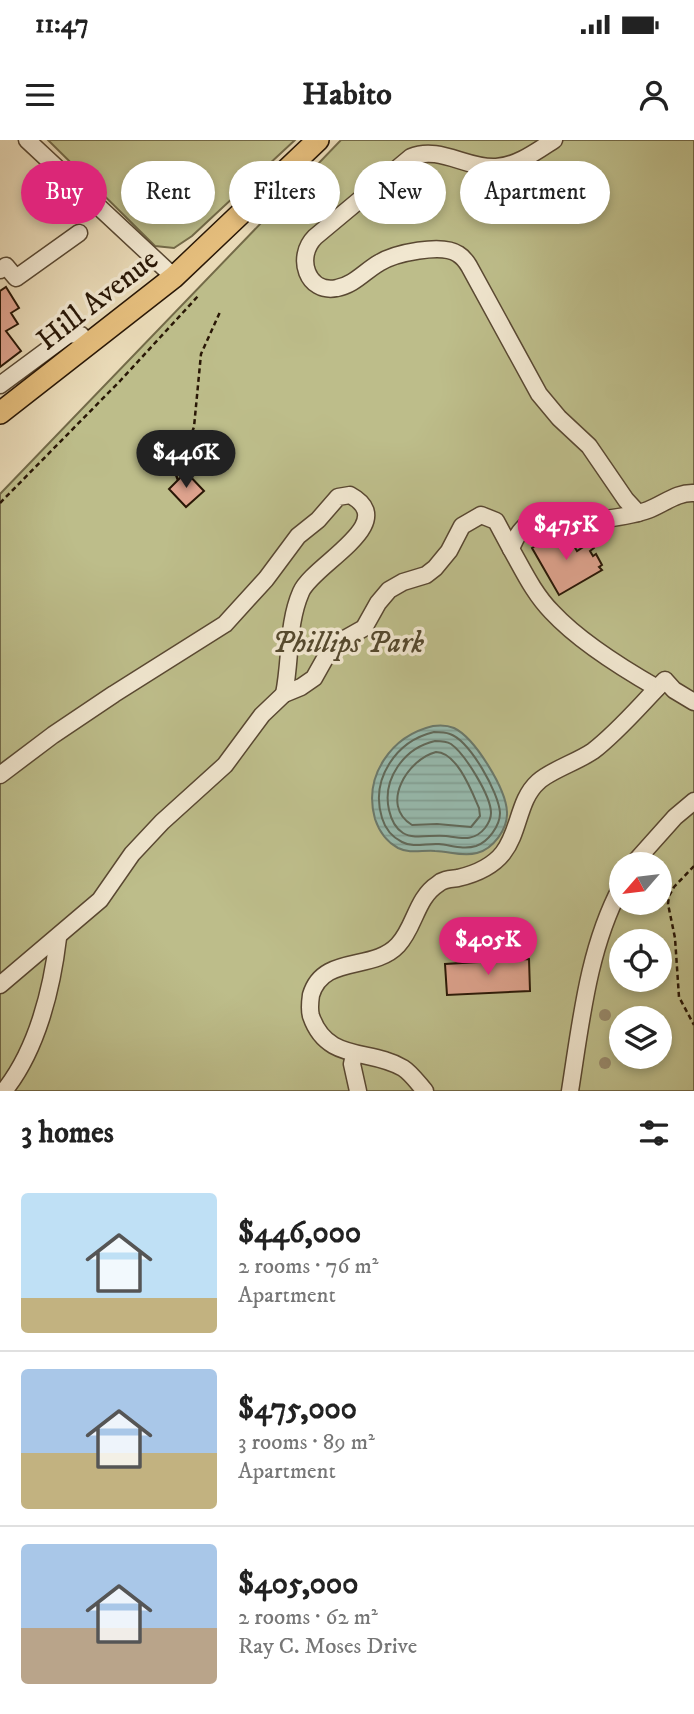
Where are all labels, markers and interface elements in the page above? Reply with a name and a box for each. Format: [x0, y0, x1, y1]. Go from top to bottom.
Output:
text: 11:47 [35, 8, 89, 41]
text: Habito [302, 75, 392, 115]
icon: menu [21, 76, 59, 114]
icon: person [635, 76, 673, 114]
chip: Buy [21, 161, 107, 224]
chip: Rent [121, 161, 215, 224]
chip: Filters [229, 161, 340, 224]
chip: New [354, 161, 446, 224]
chip: Apartment [460, 161, 610, 224]
street label: Hill Avenue [30, 241, 166, 359]
pin: $446K [137, 430, 235, 490]
text: $446K [152, 438, 220, 467]
pin: $475K [517, 502, 615, 562]
text: $475K [534, 510, 598, 539]
park label: Phillips Park [272, 625, 425, 662]
north arrow [609, 852, 672, 915]
map controls [609, 852, 672, 1069]
pin: $405K [439, 918, 537, 977]
text: $405K [455, 925, 521, 954]
button: locate [609, 929, 672, 992]
button: layers [609, 1006, 672, 1069]
icon: filters [635, 1114, 673, 1152]
text: 3 homes [21, 1115, 114, 1152]
text: $446,000 [238, 1215, 361, 1252]
icon: home [77, 1221, 161, 1305]
text: 2 rooms · 76 m² [238, 1252, 378, 1281]
text: Apartment [238, 1281, 336, 1310]
text: $475,000 [238, 1391, 357, 1428]
icon: home [77, 1397, 161, 1481]
text: 3 rooms · 89 m² [238, 1428, 375, 1457]
text: Apartment [238, 1457, 336, 1486]
text: $405,000 [238, 1566, 358, 1603]
icon: home [77, 1572, 161, 1656]
text: 2 rooms · 62 m² [238, 1603, 378, 1632]
text: Ray C. Moses Drive [238, 1632, 417, 1661]

